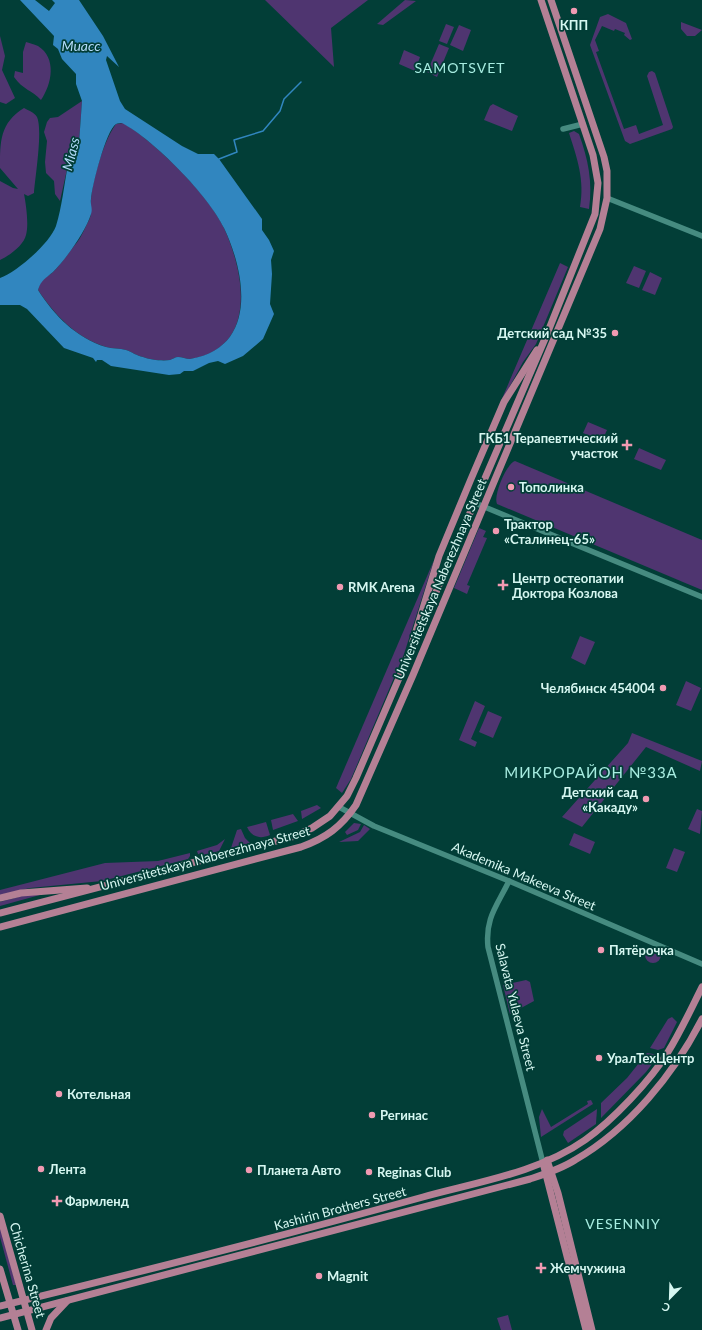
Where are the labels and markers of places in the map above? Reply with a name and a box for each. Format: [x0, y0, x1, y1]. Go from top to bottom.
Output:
marker: КПП [569, 6, 579, 16]
place label: КПП [560, 17, 588, 33]
place label: Детский сад №35 [497, 325, 607, 341]
marker: Детский сад №35 [610, 328, 620, 338]
place label: ГКБ1 Терапевтический участок [479, 430, 618, 461]
marker: ГКБ1 Терапевтический участок [621, 439, 633, 451]
place label: Тополинка [519, 479, 584, 495]
marker: Тополинка [506, 482, 516, 492]
place label: Трактор «Сталинец-65» [504, 516, 595, 547]
marker: Трактор «Сталинец-65» [491, 526, 501, 536]
place label: Центр остеопатии Доктора Козлова [512, 570, 624, 601]
place label: RMK Arena [348, 579, 415, 595]
marker: Центр остеопатии Доктора Козлова [497, 579, 509, 591]
marker: RMK Arena [335, 582, 345, 592]
place label: Челябинск 454004 [541, 680, 655, 696]
marker: Челябинск 454004 [658, 683, 668, 693]
place label: Детский сад «Какаду» [562, 784, 639, 815]
marker: Детский сад «Какаду» [641, 794, 651, 804]
place label: Пятёрочка [609, 942, 674, 958]
marker: Пятёрочка [596, 945, 606, 955]
place label: УралТехЦентр [606, 1050, 694, 1066]
marker: УралТехЦентр [594, 1053, 604, 1063]
place label: Котельная [67, 1086, 131, 1102]
marker: Котельная [54, 1089, 64, 1099]
place label: Регинас [380, 1107, 429, 1123]
marker: Регинас [367, 1110, 377, 1120]
place label: Лента [48, 1161, 86, 1177]
place label: Планета Авто [257, 1162, 342, 1178]
marker: Лента [36, 1164, 46, 1174]
place label: Reginas Club [377, 1164, 451, 1180]
marker: Планета Авто [244, 1165, 254, 1175]
marker: Reginas Club [364, 1167, 374, 1177]
place label: Фармленд [65, 1193, 130, 1209]
marker: Фармленд [52, 1196, 62, 1206]
place label: Жемчужина [550, 1260, 626, 1276]
marker: Жемчужина [535, 1262, 547, 1274]
place label: Magnit [327, 1268, 368, 1284]
marker: Magnit [314, 1271, 324, 1281]

